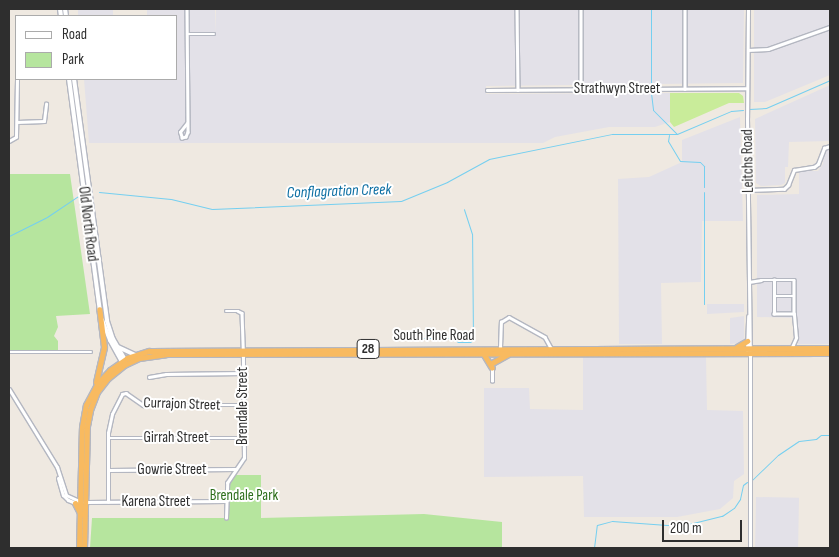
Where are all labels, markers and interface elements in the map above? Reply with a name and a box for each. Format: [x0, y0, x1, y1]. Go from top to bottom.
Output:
legend [15, 15, 178, 80]
text: Road [62, 25, 87, 44]
text: Park [62, 50, 84, 69]
street label: Strathwyn Street [574, 80, 660, 98]
street label: Leitchs Road [738, 129, 758, 193]
water label: Conflagration Creek [286, 181, 392, 203]
street label: Old North Road [74, 185, 102, 263]
street label: South Pine Road [393, 327, 475, 345]
road number: 28 [356, 338, 380, 360]
street label: Brendale Street [234, 367, 252, 445]
street label: Currajon Street [143, 394, 221, 414]
street label: Girrah Street [144, 429, 208, 447]
street label: Gowrie Street [137, 461, 207, 479]
park label: Brendale Park [210, 487, 278, 505]
street label: Karena Street [122, 493, 190, 511]
scale bar [664, 510, 744, 542]
text: 200 m [670, 519, 702, 538]

